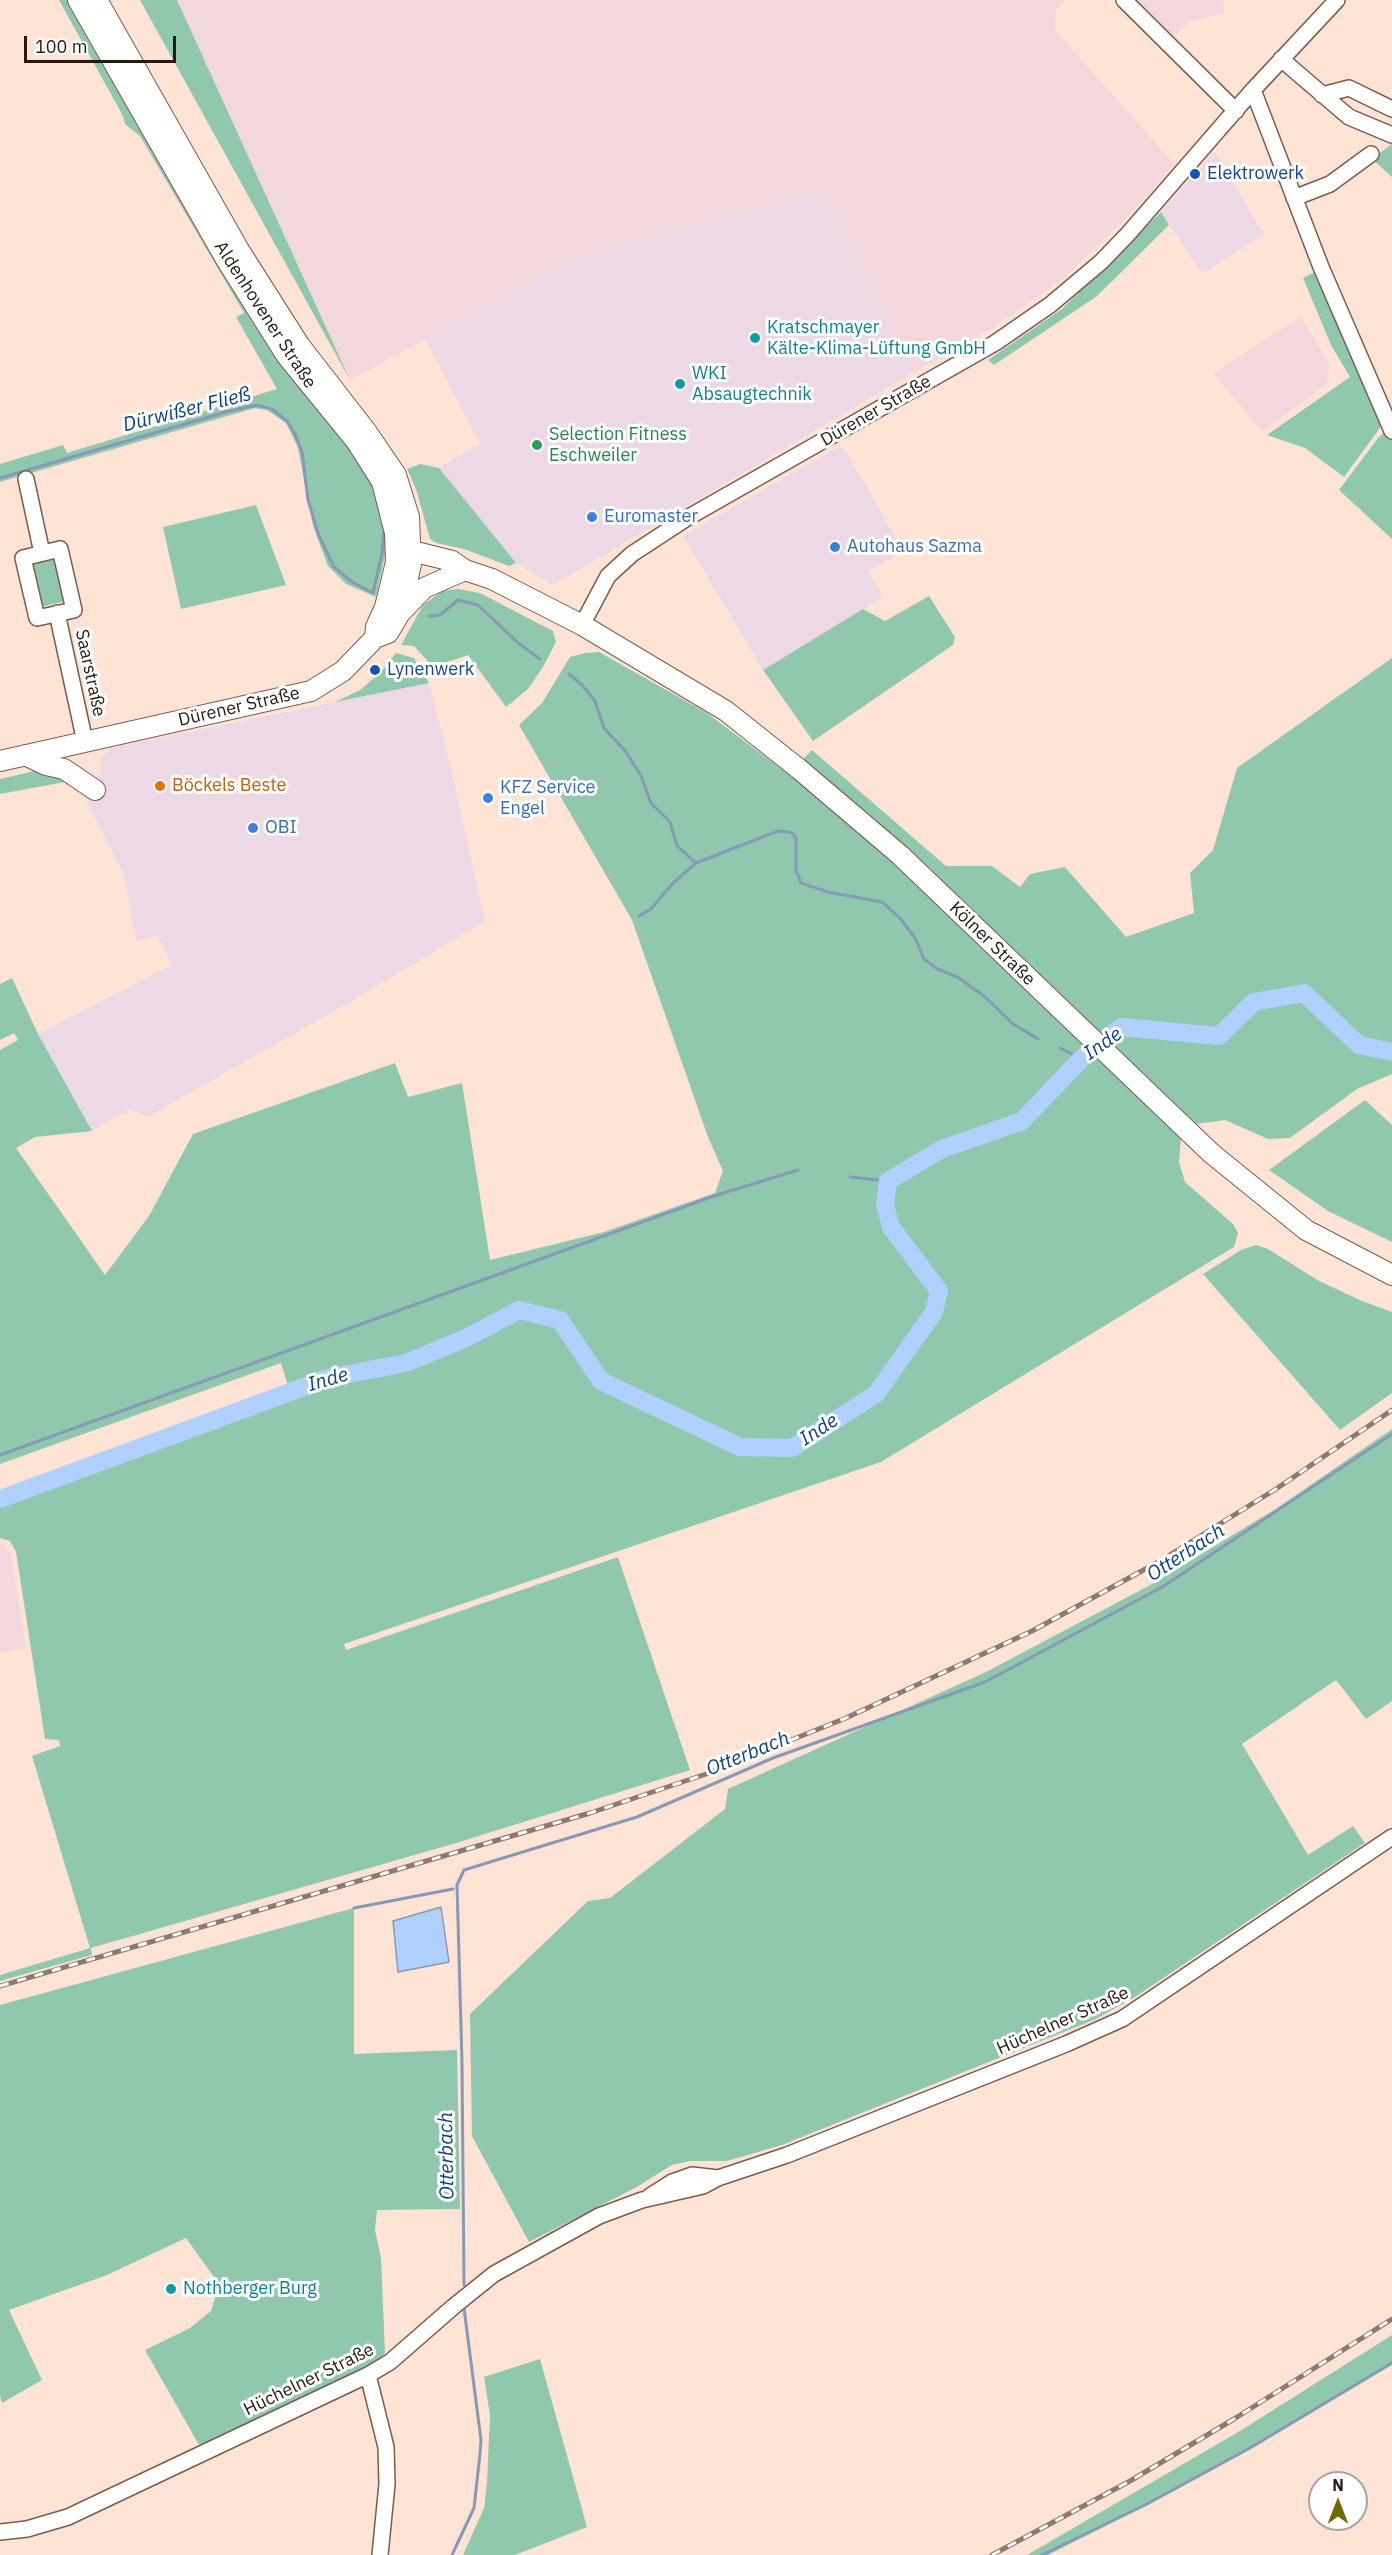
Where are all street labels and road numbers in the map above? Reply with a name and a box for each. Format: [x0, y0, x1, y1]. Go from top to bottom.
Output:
street label: Aldenhovener Straße [209, 237, 321, 393]
street label: Dürener Straße [817, 371, 935, 451]
street label: Saarstraße [70, 627, 110, 719]
street label: Dürener Straße [176, 683, 302, 731]
street label: Kölner Straße [944, 898, 1040, 990]
street label: Hüchelner Straße [994, 1982, 1132, 2060]
street label: Hüchelner Straße [240, 2339, 378, 2421]

